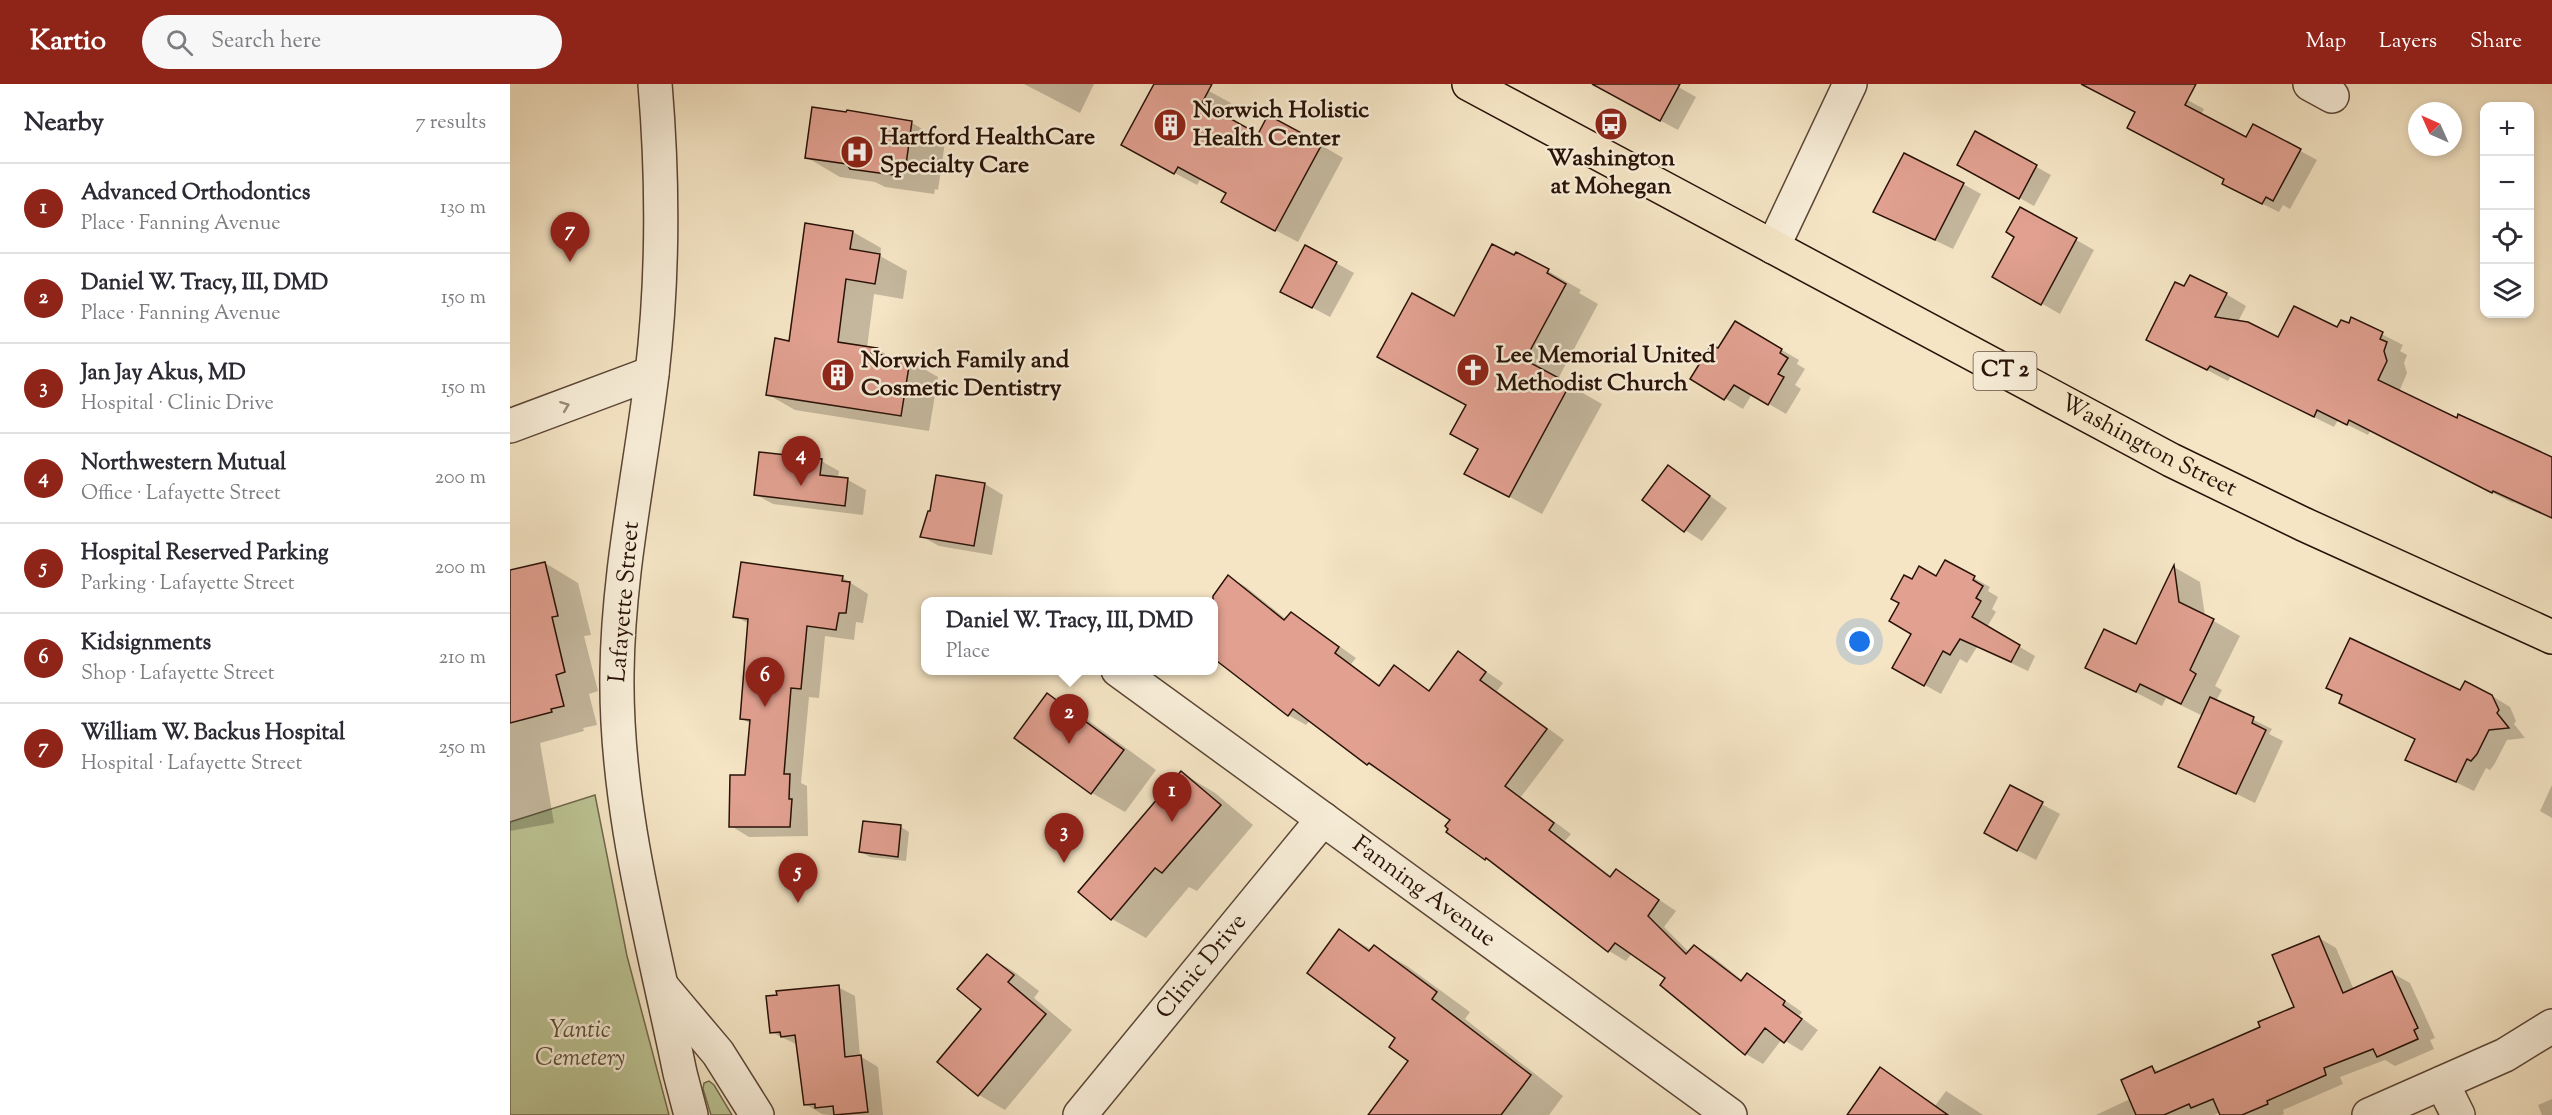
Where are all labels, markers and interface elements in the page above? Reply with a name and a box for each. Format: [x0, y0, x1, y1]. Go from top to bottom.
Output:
search box [142, 15, 562, 69]
text: Kartio [30, 22, 106, 62]
icon: search [163, 26, 196, 59]
text: Search here [211, 26, 321, 58]
text: Map [2306, 27, 2346, 57]
text: Layers [2379, 27, 2437, 57]
text: Share [2470, 27, 2522, 57]
place label: Norwich Holistic Health Center [1193, 94, 1369, 156]
north arrow [2408, 102, 2462, 156]
map controls [2480, 102, 2534, 318]
button: + [2480, 102, 2534, 156]
text: Nearby [24, 105, 104, 142]
bus stop icon: Washington at Mohegan [1593, 106, 1629, 142]
building icon: Norwich Holistic Health Center [1152, 107, 1188, 143]
text: 7 results [415, 109, 486, 138]
place label: Hartford HealthCare Specialty Care [880, 121, 1095, 183]
hospital icon: Hartford HealthCare Specialty Care [839, 134, 875, 170]
place label: Washington at Mohegan [1547, 142, 1676, 204]
button: − [2480, 156, 2534, 210]
text: Advanced Orthodontics [81, 178, 310, 210]
text: 1 [40, 194, 47, 223]
text: 130 m [440, 194, 486, 223]
text: Place · Fanning Avenue [81, 210, 281, 239]
button: locate [2480, 210, 2534, 264]
pin: 7 [550, 212, 590, 262]
button: layers [2480, 264, 2534, 318]
text: Daniel W. Tracy, III, DMD [81, 268, 328, 300]
text: 2 [39, 284, 48, 313]
text: 150 m [441, 284, 486, 313]
text: Place · Fanning Avenue [81, 300, 281, 329]
place label: Lee Memorial United Methodist Church [1496, 339, 1716, 401]
place label: Norwich Family and Cosmetic Dentistry [861, 344, 1070, 406]
church icon: Lee Memorial United Methodist Church [1455, 352, 1491, 388]
road number: CT 2 [1974, 352, 2036, 390]
building icon: Norwich Family and Cosmetic Dentistry [820, 357, 856, 393]
text: Jan Jay Akus, MD [81, 358, 246, 390]
text: 3 [39, 374, 48, 403]
text: 150 m [441, 374, 486, 403]
street label: Washington Street [2054, 387, 2242, 506]
text: Hospital · Clinic Drive [81, 390, 274, 419]
one-way arrow [559, 401, 570, 413]
pin: 4 [782, 436, 820, 486]
text: Northwestern Mutual [81, 448, 286, 480]
text: 4 [38, 464, 49, 493]
text: 200 m [435, 464, 486, 493]
text: Office · Lafayette Street [81, 480, 281, 509]
street label: Lafayette Street [601, 520, 649, 684]
text: Hospital Reserved Parking [81, 538, 329, 570]
text: 5 [40, 554, 47, 583]
text: 200 m [435, 554, 486, 583]
text: Parking · Lafayette Street [81, 570, 295, 599]
popup [921, 597, 1218, 675]
text: Daniel W. Tracy, III, DMD [946, 606, 1193, 638]
your location [1845, 627, 1874, 656]
text: Kidsignments [81, 628, 211, 660]
text: Place [946, 638, 990, 667]
text: 6 [39, 644, 48, 673]
text: 210 m [439, 644, 486, 673]
pin: 6 [746, 658, 784, 707]
text: Shop · Lafayette Street [81, 660, 275, 689]
pin: 2 [1050, 694, 1088, 744]
text: William W. Backus Hospital [81, 718, 345, 750]
text: 7 [38, 734, 49, 763]
text: 250 m [438, 734, 486, 763]
text: Hospital · Lafayette Street [81, 750, 302, 779]
pin: 1 [1152, 772, 1192, 822]
pin: 3 [1044, 814, 1084, 863]
street label: Fanning Avenue [1345, 828, 1503, 956]
pin: 5 [778, 854, 818, 903]
street label: Clinic Drive [1148, 907, 1255, 1027]
park label: Yantic Cemetery [535, 1014, 625, 1076]

